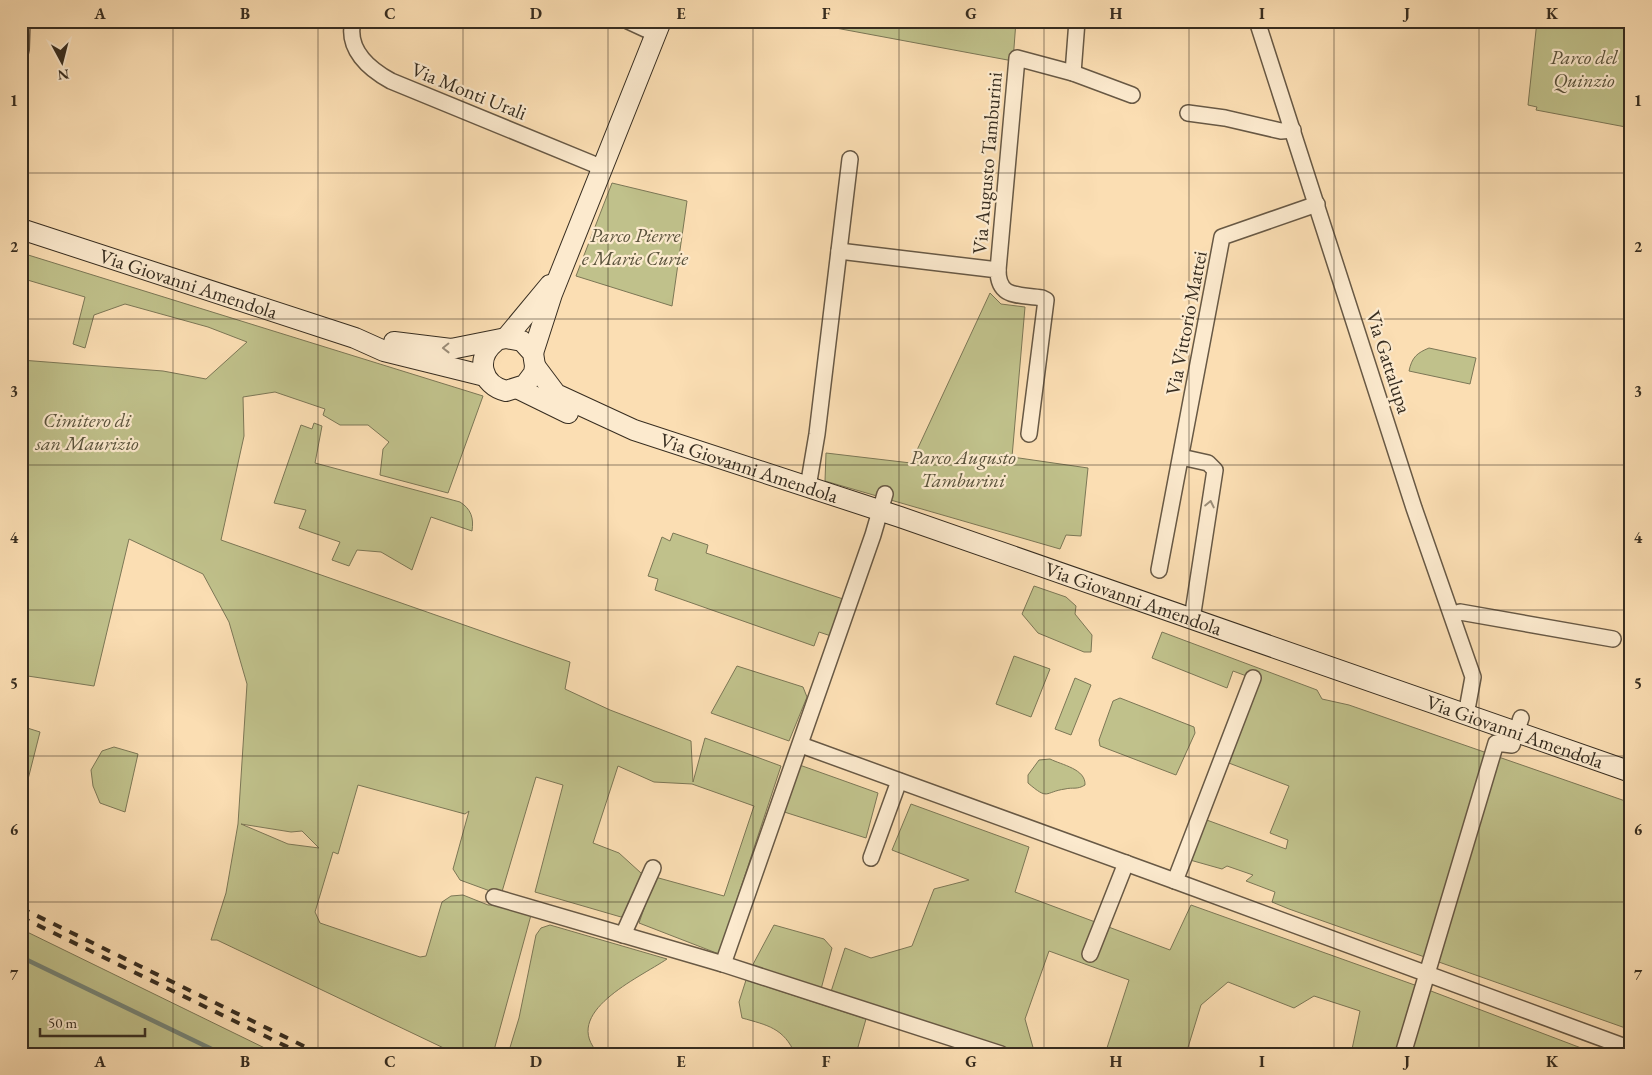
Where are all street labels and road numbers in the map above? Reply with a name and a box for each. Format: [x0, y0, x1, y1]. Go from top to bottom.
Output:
street label: Via Monti Urali [407, 56, 531, 126]
street label: Via Augusto Tamburini [966, 71, 1008, 255]
street label: Via Giovanni Amendola [96, 242, 281, 325]
street label: Via Vittorio Mattei [1159, 248, 1213, 397]
street label: Via Gattalupa [1360, 307, 1418, 417]
street label: Via Giovanni Amendola [657, 426, 841, 509]
street label: Via Giovanni Amendola [1041, 556, 1225, 641]
street label: Via Giovanni Amendola [1423, 689, 1607, 774]

